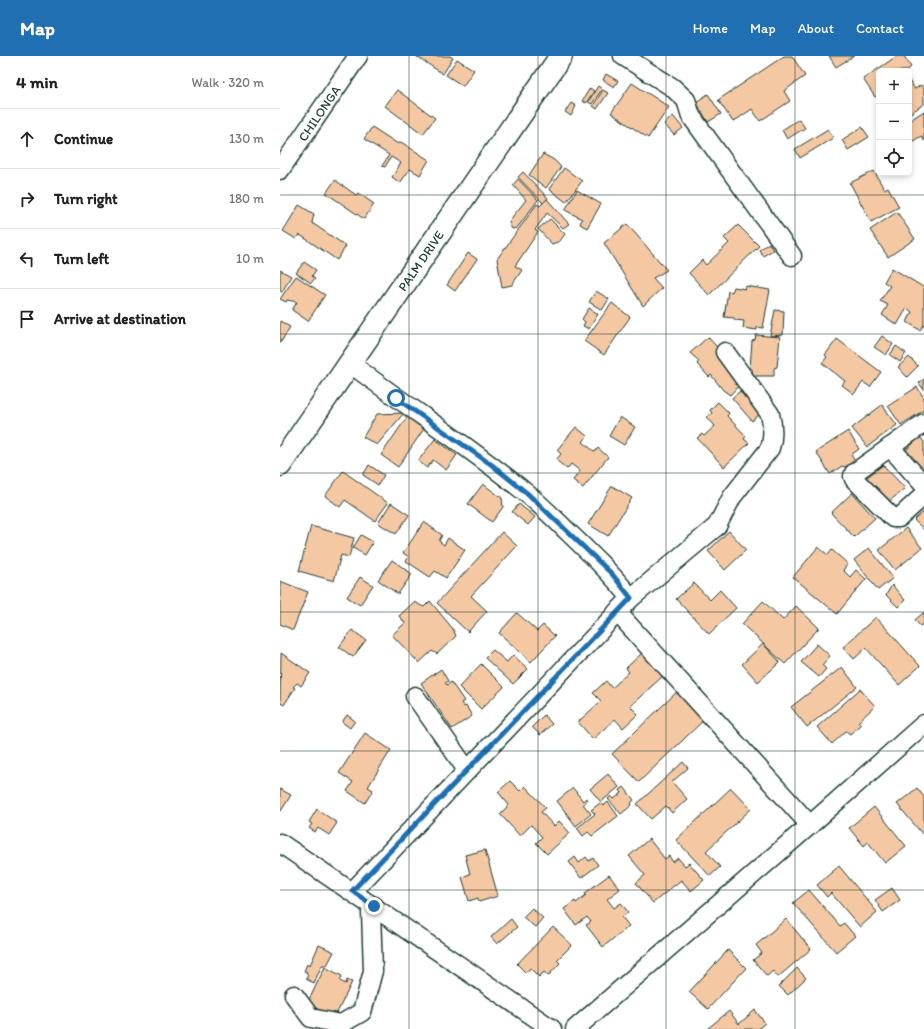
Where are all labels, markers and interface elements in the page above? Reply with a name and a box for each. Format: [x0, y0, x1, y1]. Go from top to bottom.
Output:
text: Map [20, 17, 55, 40]
text: Home [693, 20, 728, 37]
text: Map [750, 20, 776, 37]
text: About [798, 20, 834, 37]
text: Contact [856, 20, 904, 37]
map controls [876, 68, 912, 176]
button: + [876, 68, 912, 104]
text: 4 min [16, 72, 58, 92]
text: Walk · 320 m [192, 75, 264, 90]
street label: CHILONGA [295, 82, 344, 144]
button: − [876, 104, 912, 140]
icon: ahead [16, 128, 38, 150]
text: Continue [54, 130, 113, 148]
text: 130 m [229, 131, 264, 146]
button: locate [876, 140, 912, 176]
icon: right [16, 188, 38, 210]
text: Turn right [54, 190, 118, 208]
text: 180 m [229, 191, 264, 206]
street label: PALM DRIVE [394, 228, 446, 294]
icon: left [16, 248, 38, 270]
text: Turn left [54, 250, 109, 268]
text: 10 m [236, 251, 264, 266]
icon: arrive [16, 308, 38, 330]
text: Arrive at destination [54, 310, 186, 328]
route start [387, 389, 405, 407]
route end [365, 897, 383, 915]

